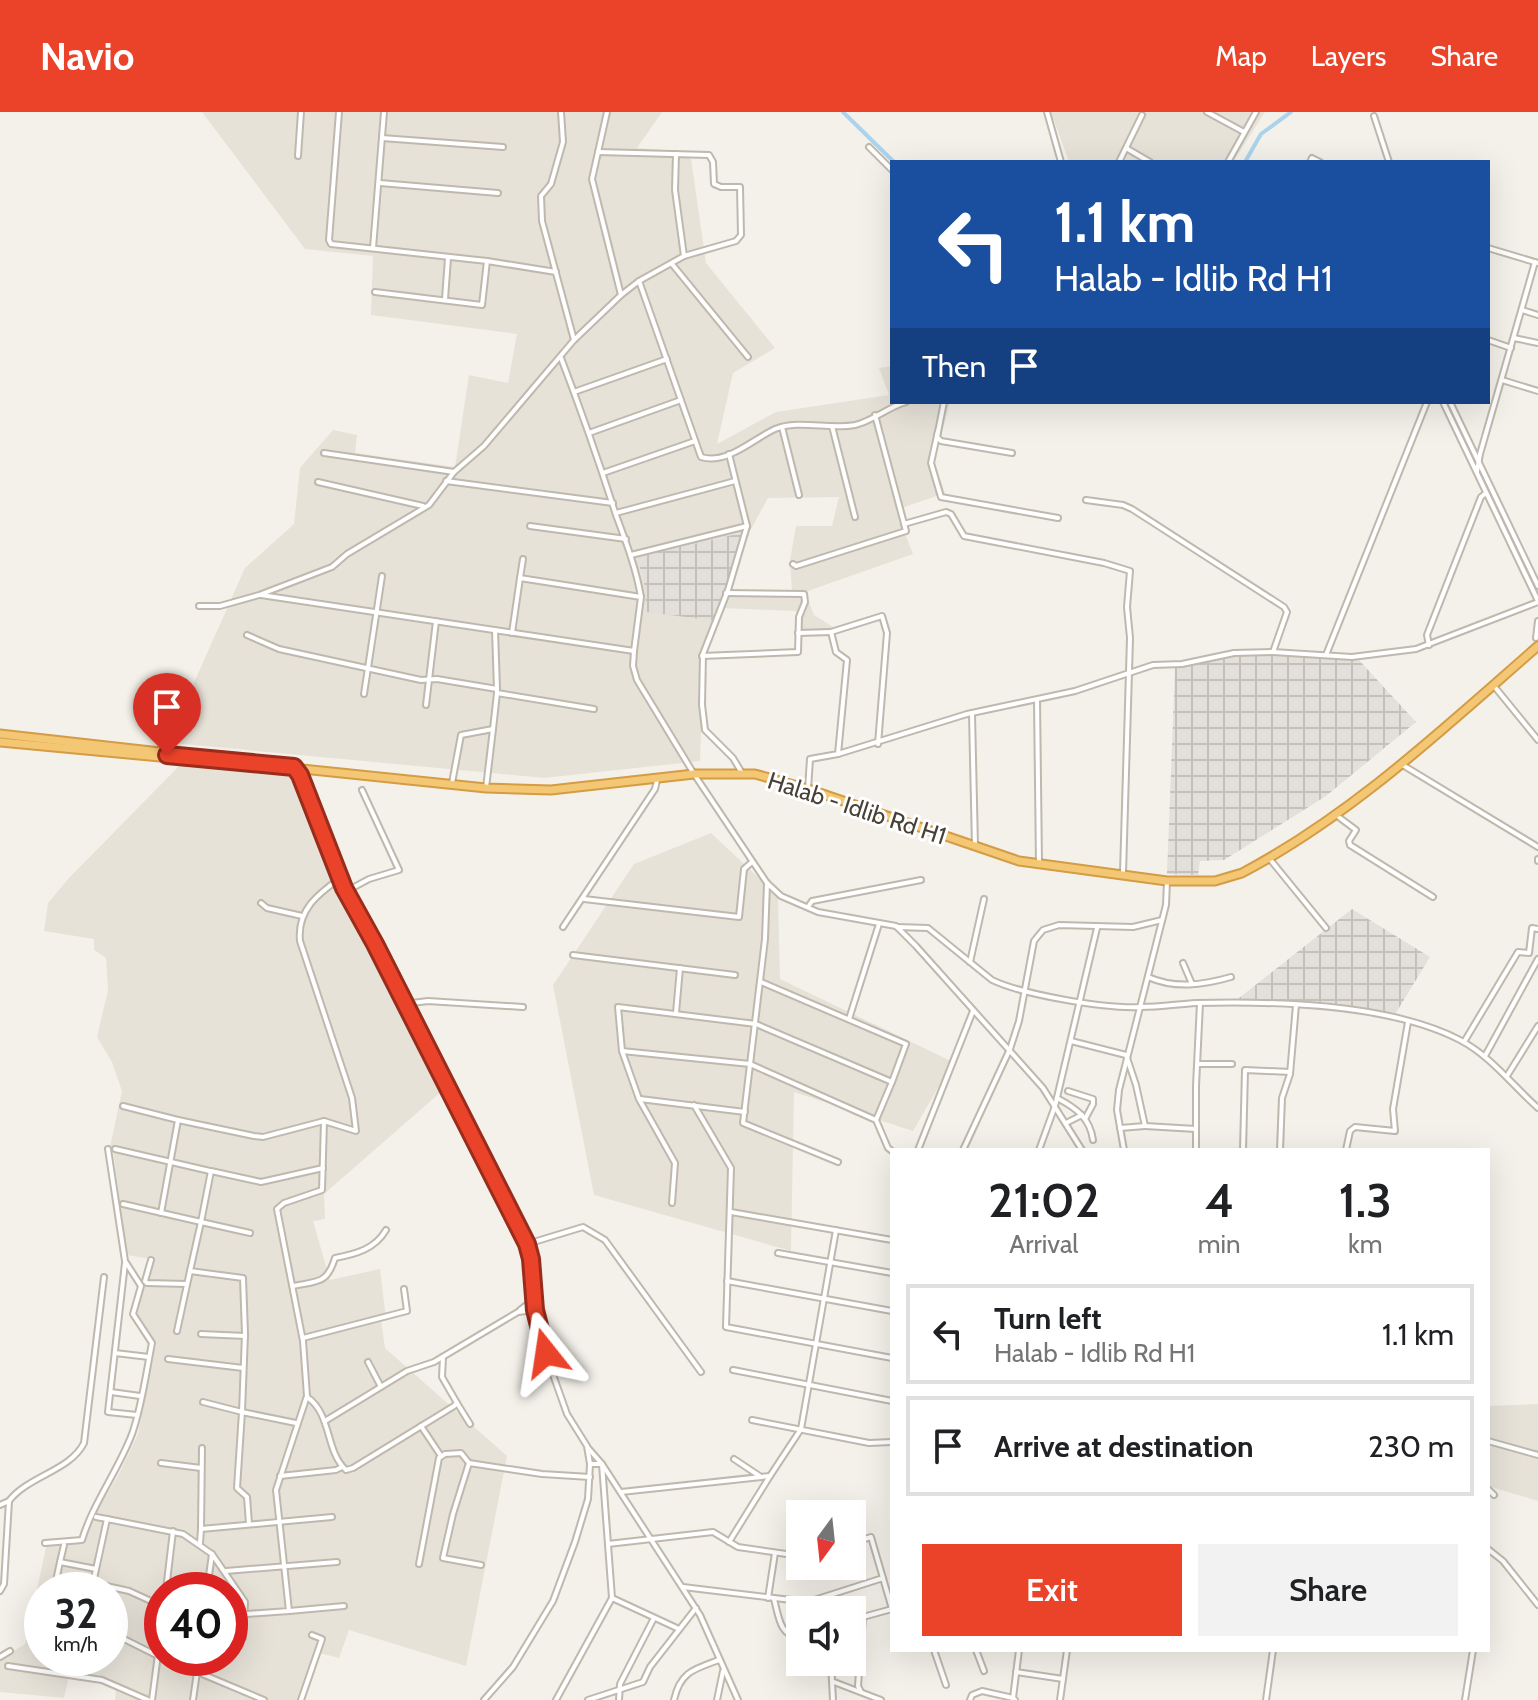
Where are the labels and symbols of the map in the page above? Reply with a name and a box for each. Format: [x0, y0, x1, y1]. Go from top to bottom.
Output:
pin [133, 673, 201, 755]
street label: Halab - Idlib Rd H1 [764, 766, 950, 850]
position arrow [504, 1311, 588, 1395]
north arrow [786, 1500, 866, 1580]
speed limit sign: 40 [144, 1572, 248, 1676]

